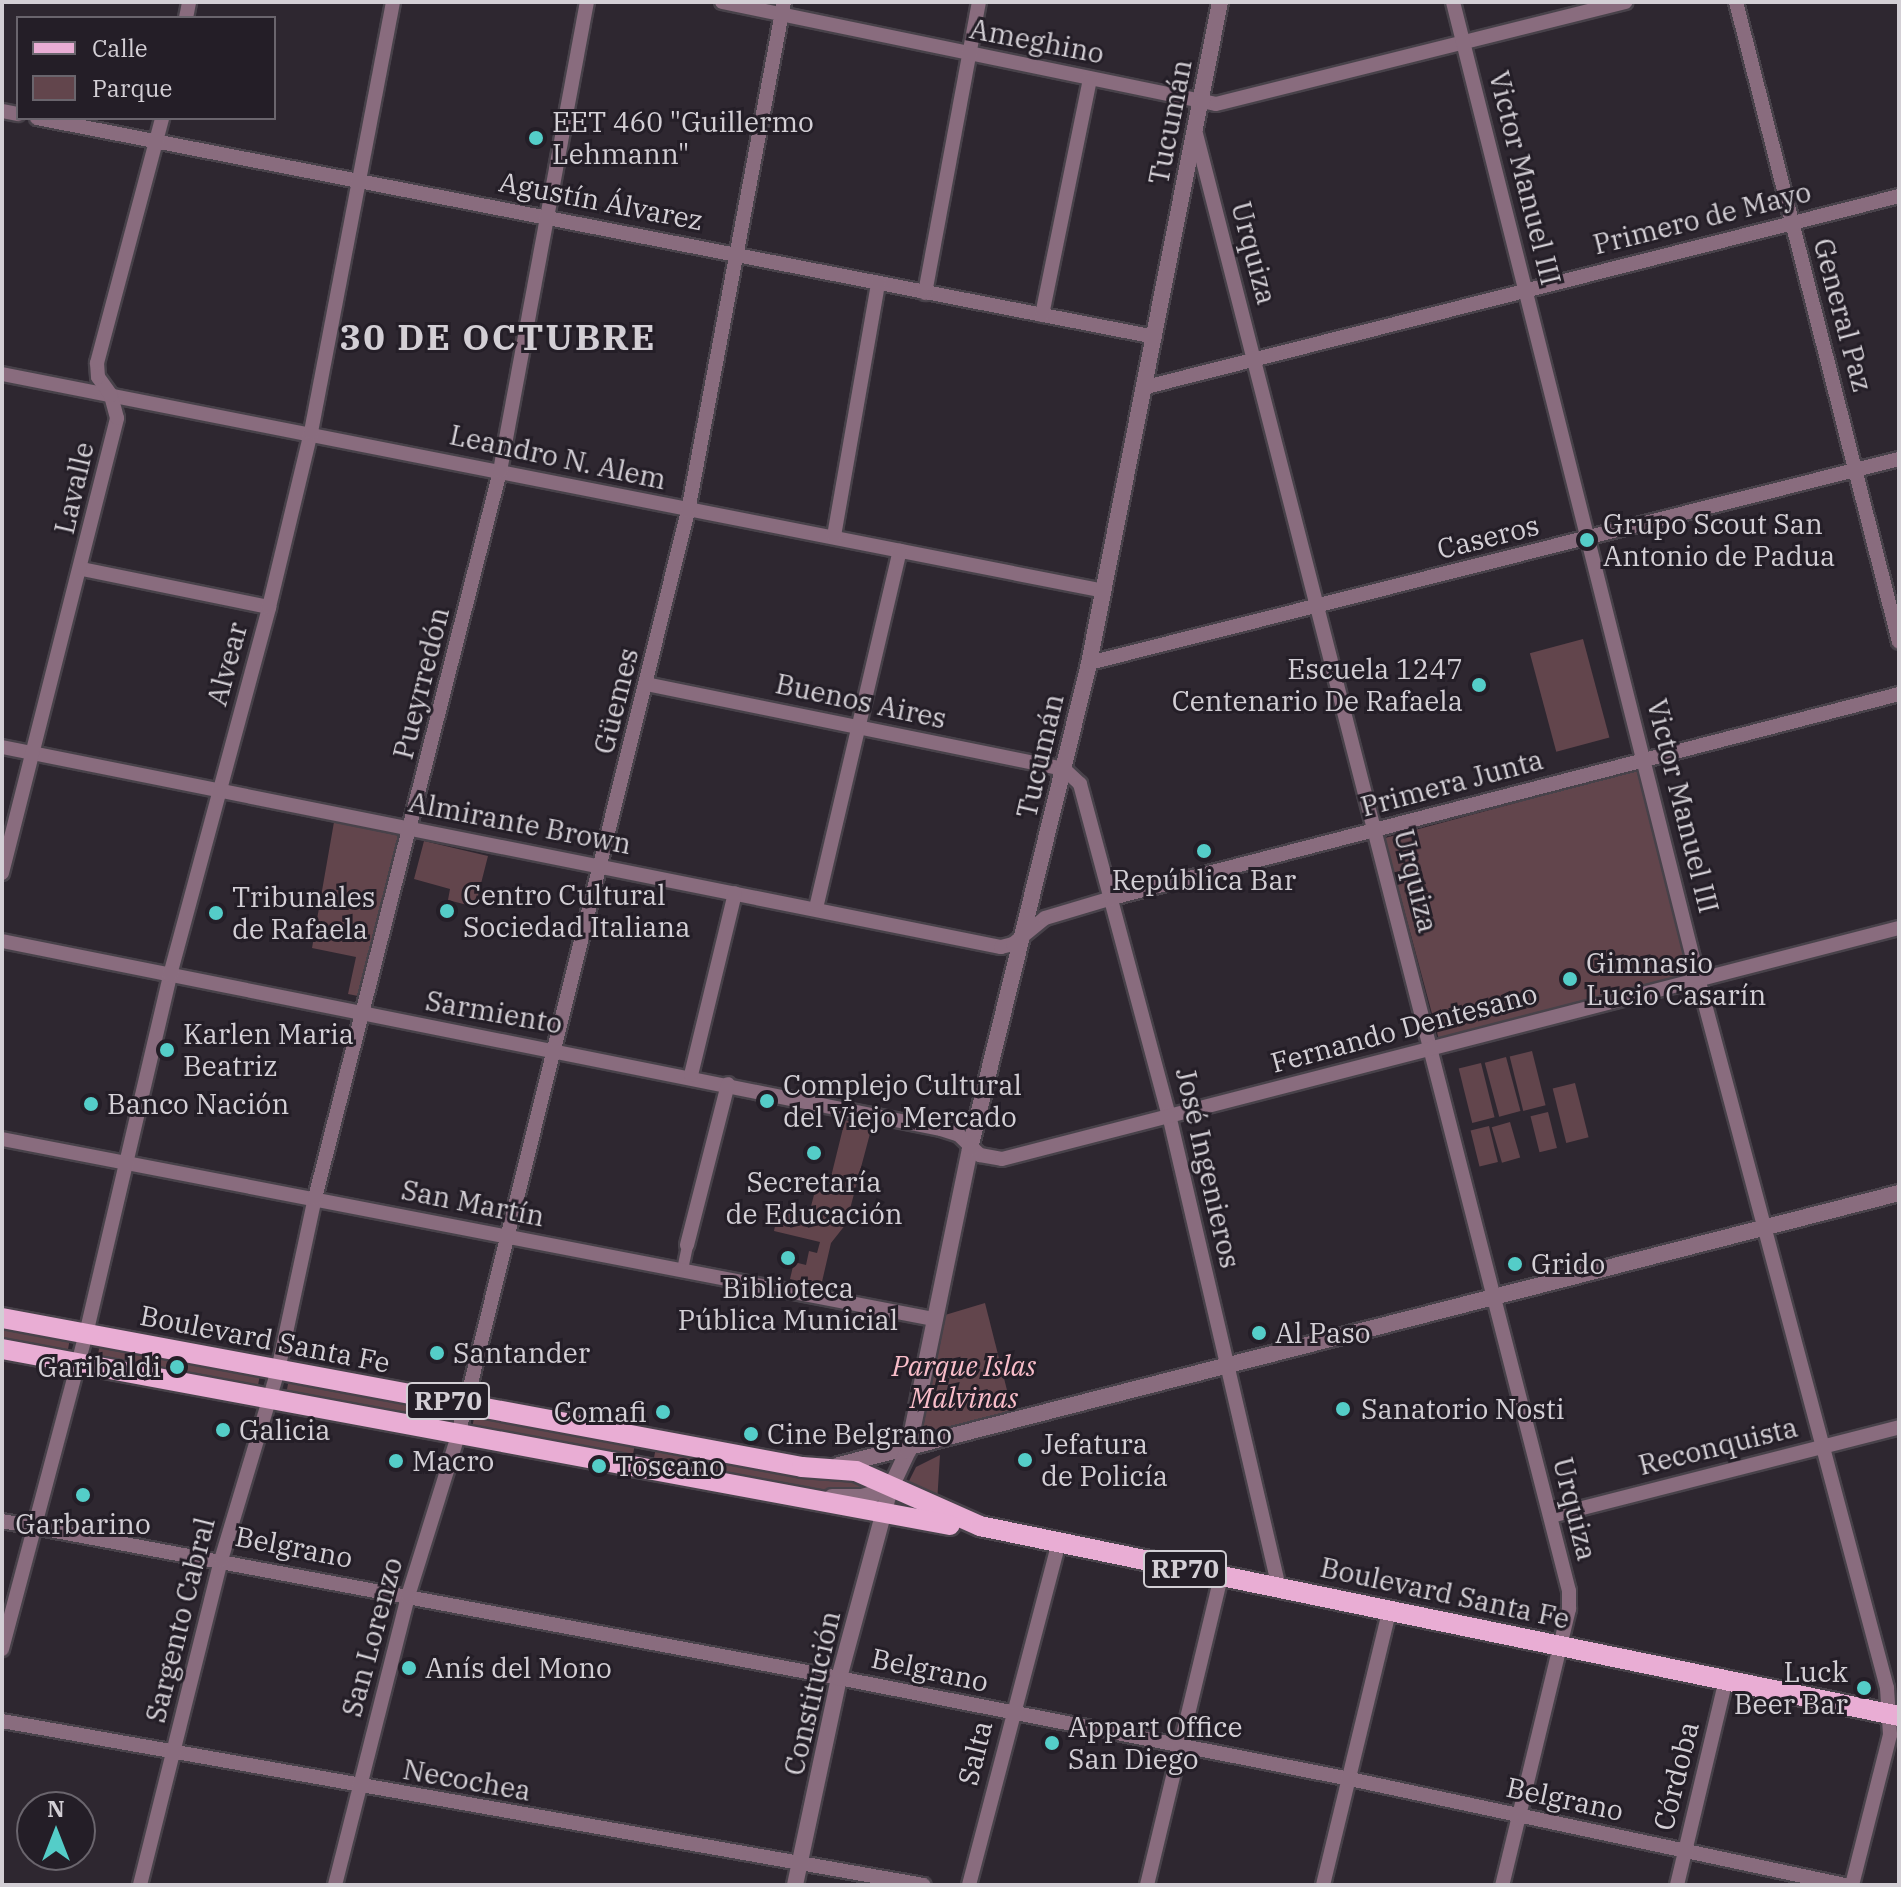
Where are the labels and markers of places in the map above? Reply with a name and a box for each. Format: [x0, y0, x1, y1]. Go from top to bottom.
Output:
place label: EET 460 "Guillermo Lehmann" [552, 105, 814, 171]
marker: EET 460 "Guillermo Lehmann" [527, 129, 545, 147]
place label: Grupo Scout San Antonio de Padua [1603, 507, 1835, 573]
marker: Grupo Scout San Antonio de Padua [1578, 531, 1596, 549]
place label: Escuela 1247 Centenario De Rafaela [1172, 652, 1463, 718]
marker: Escuela 1247 Centenario De Rafaela [1470, 676, 1488, 694]
marker: República Bar [1195, 842, 1213, 860]
place label: República Bar [1112, 863, 1296, 897]
place label: Centro Cultural Sociedad Italiana [463, 878, 690, 944]
place label: Tribunales de Rafaela [232, 880, 375, 946]
marker: Centro Cultural Sociedad Italiana [438, 902, 456, 920]
marker: Tribunales de Rafaela [207, 904, 225, 922]
place label: Gimnasio Lucio Casarín [1586, 946, 1766, 1012]
marker: Gimnasio Lucio Casarín [1561, 970, 1579, 988]
place label: Karlen Maria Beatriz [183, 1017, 354, 1083]
marker: Karlen Maria Beatriz [158, 1041, 176, 1059]
place label: Complejo Cultural del Viejo Mercado [783, 1068, 1022, 1134]
place label: Banco Nación [107, 1087, 289, 1121]
marker: Complejo Cultural del Viejo Mercado [758, 1092, 776, 1110]
marker: Banco Nación [82, 1095, 100, 1113]
marker: Secretaría de Educación [805, 1144, 823, 1162]
place label: Secretaría de Educación [725, 1165, 903, 1231]
place label: Grido [1531, 1247, 1605, 1281]
marker: Biblioteca Pública Municial [779, 1249, 797, 1267]
marker: Grido [1506, 1255, 1524, 1273]
place label: Biblioteca Pública Municial [678, 1271, 898, 1337]
place label: Al Paso [1275, 1316, 1371, 1350]
marker: Al Paso [1250, 1324, 1268, 1342]
place label: Santander [453, 1336, 590, 1370]
marker: Santander [428, 1344, 446, 1362]
place label: Garibaldi [37, 1350, 161, 1384]
marker: Garibaldi [168, 1358, 186, 1376]
place label: Sanatorio Nosti [1361, 1392, 1564, 1426]
place label: Comafi [554, 1395, 647, 1429]
marker: Sanatorio Nosti [1332, 1398, 1354, 1420]
marker: Comafi [654, 1403, 672, 1421]
place label: Galicia [239, 1413, 331, 1447]
place label: Cine Belgrano [767, 1417, 952, 1451]
marker: Galicia [214, 1421, 232, 1439]
marker: Cine Belgrano [742, 1425, 760, 1443]
place label: Jefatura de Policía [1041, 1427, 1168, 1493]
place label: Macro [412, 1444, 494, 1478]
place label: Toscano [615, 1449, 725, 1483]
marker: Jefatura de Policía [1016, 1451, 1034, 1469]
marker: Macro [387, 1452, 405, 1470]
marker: Toscano [590, 1457, 608, 1475]
marker: Garbarino [74, 1486, 92, 1504]
place label: Garbarino [15, 1507, 151, 1541]
place label: Anís del Mono [425, 1651, 612, 1685]
place label: Luck Beer Bar [1734, 1655, 1848, 1721]
marker: Anís del Mono [400, 1659, 418, 1677]
marker: Luck Beer Bar [1855, 1679, 1873, 1697]
place label: Appart Office San Diego [1068, 1710, 1242, 1776]
marker: Appart Office San Diego [1043, 1734, 1061, 1752]

